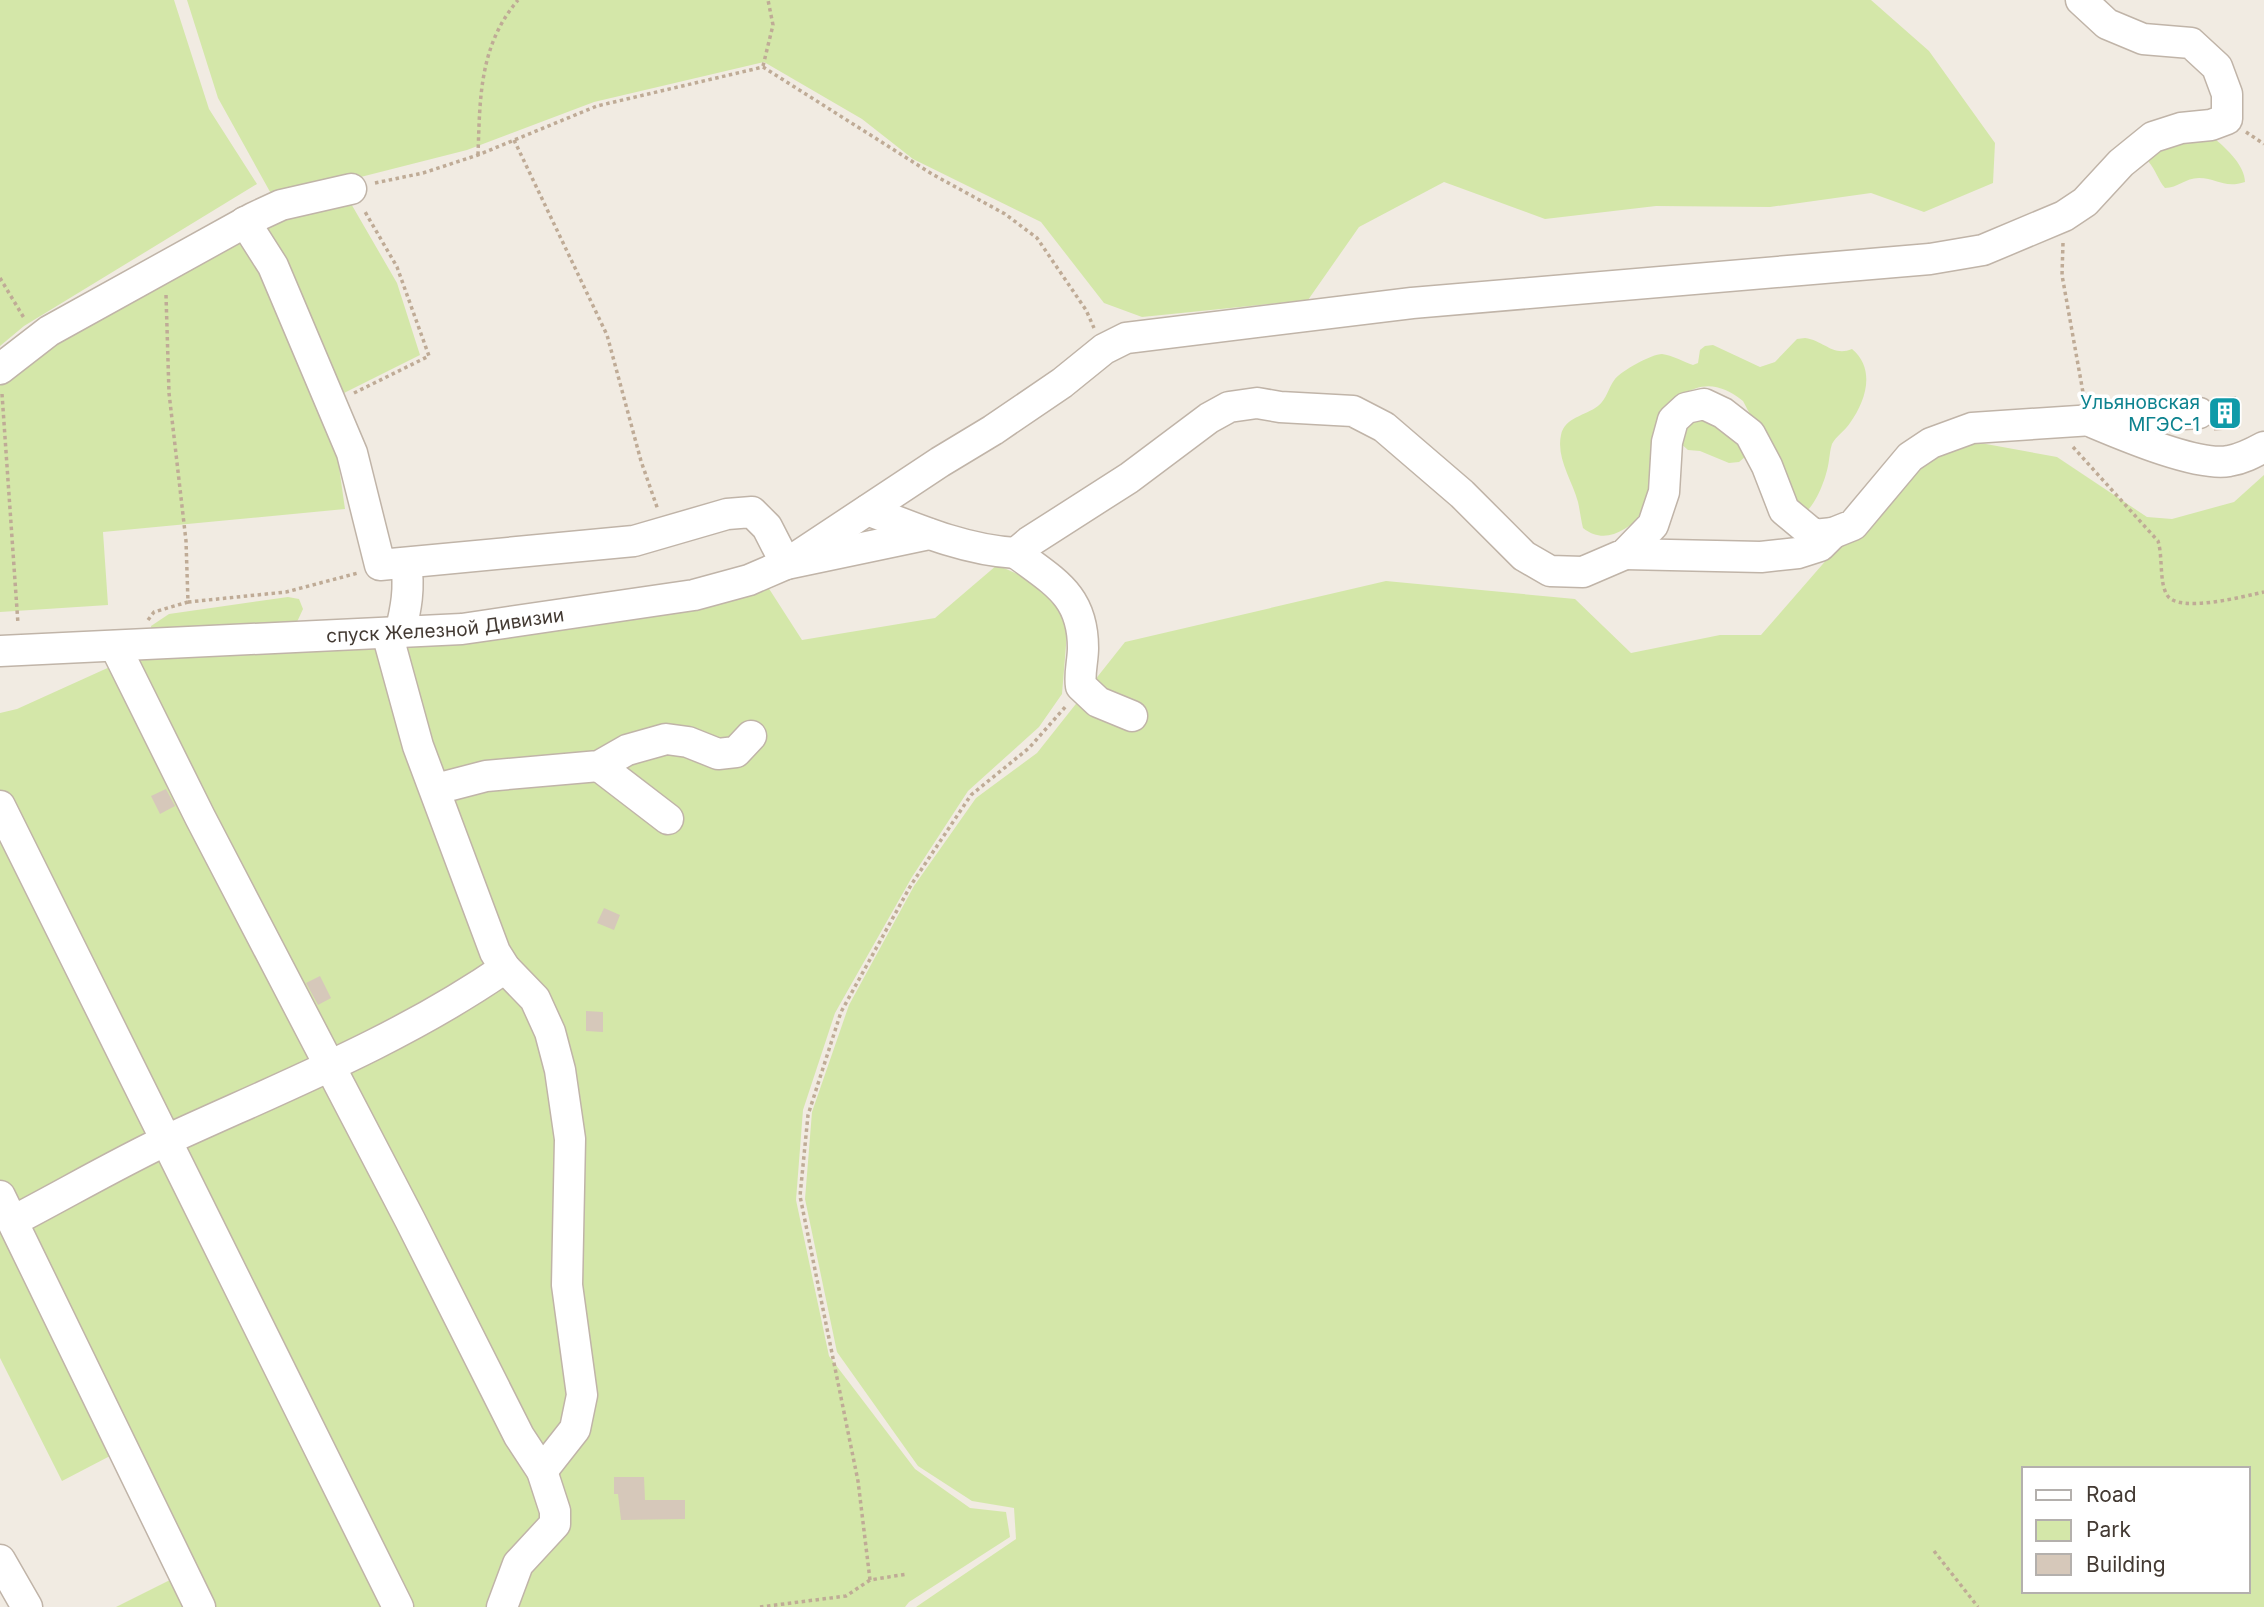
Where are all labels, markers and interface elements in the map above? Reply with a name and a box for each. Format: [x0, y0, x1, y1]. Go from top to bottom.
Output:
place label: Ульяновская МГЭС-1 [2080, 391, 2200, 436]
building icon: Ульяновская МГЭС-1 [2206, 394, 2244, 432]
street label: спуск Железной Дивизии [326, 603, 565, 647]
legend [2022, 1467, 2250, 1593]
text: Road [2086, 1482, 2137, 1507]
text: Park [2086, 1517, 2131, 1542]
text: Building [2086, 1552, 2166, 1577]

